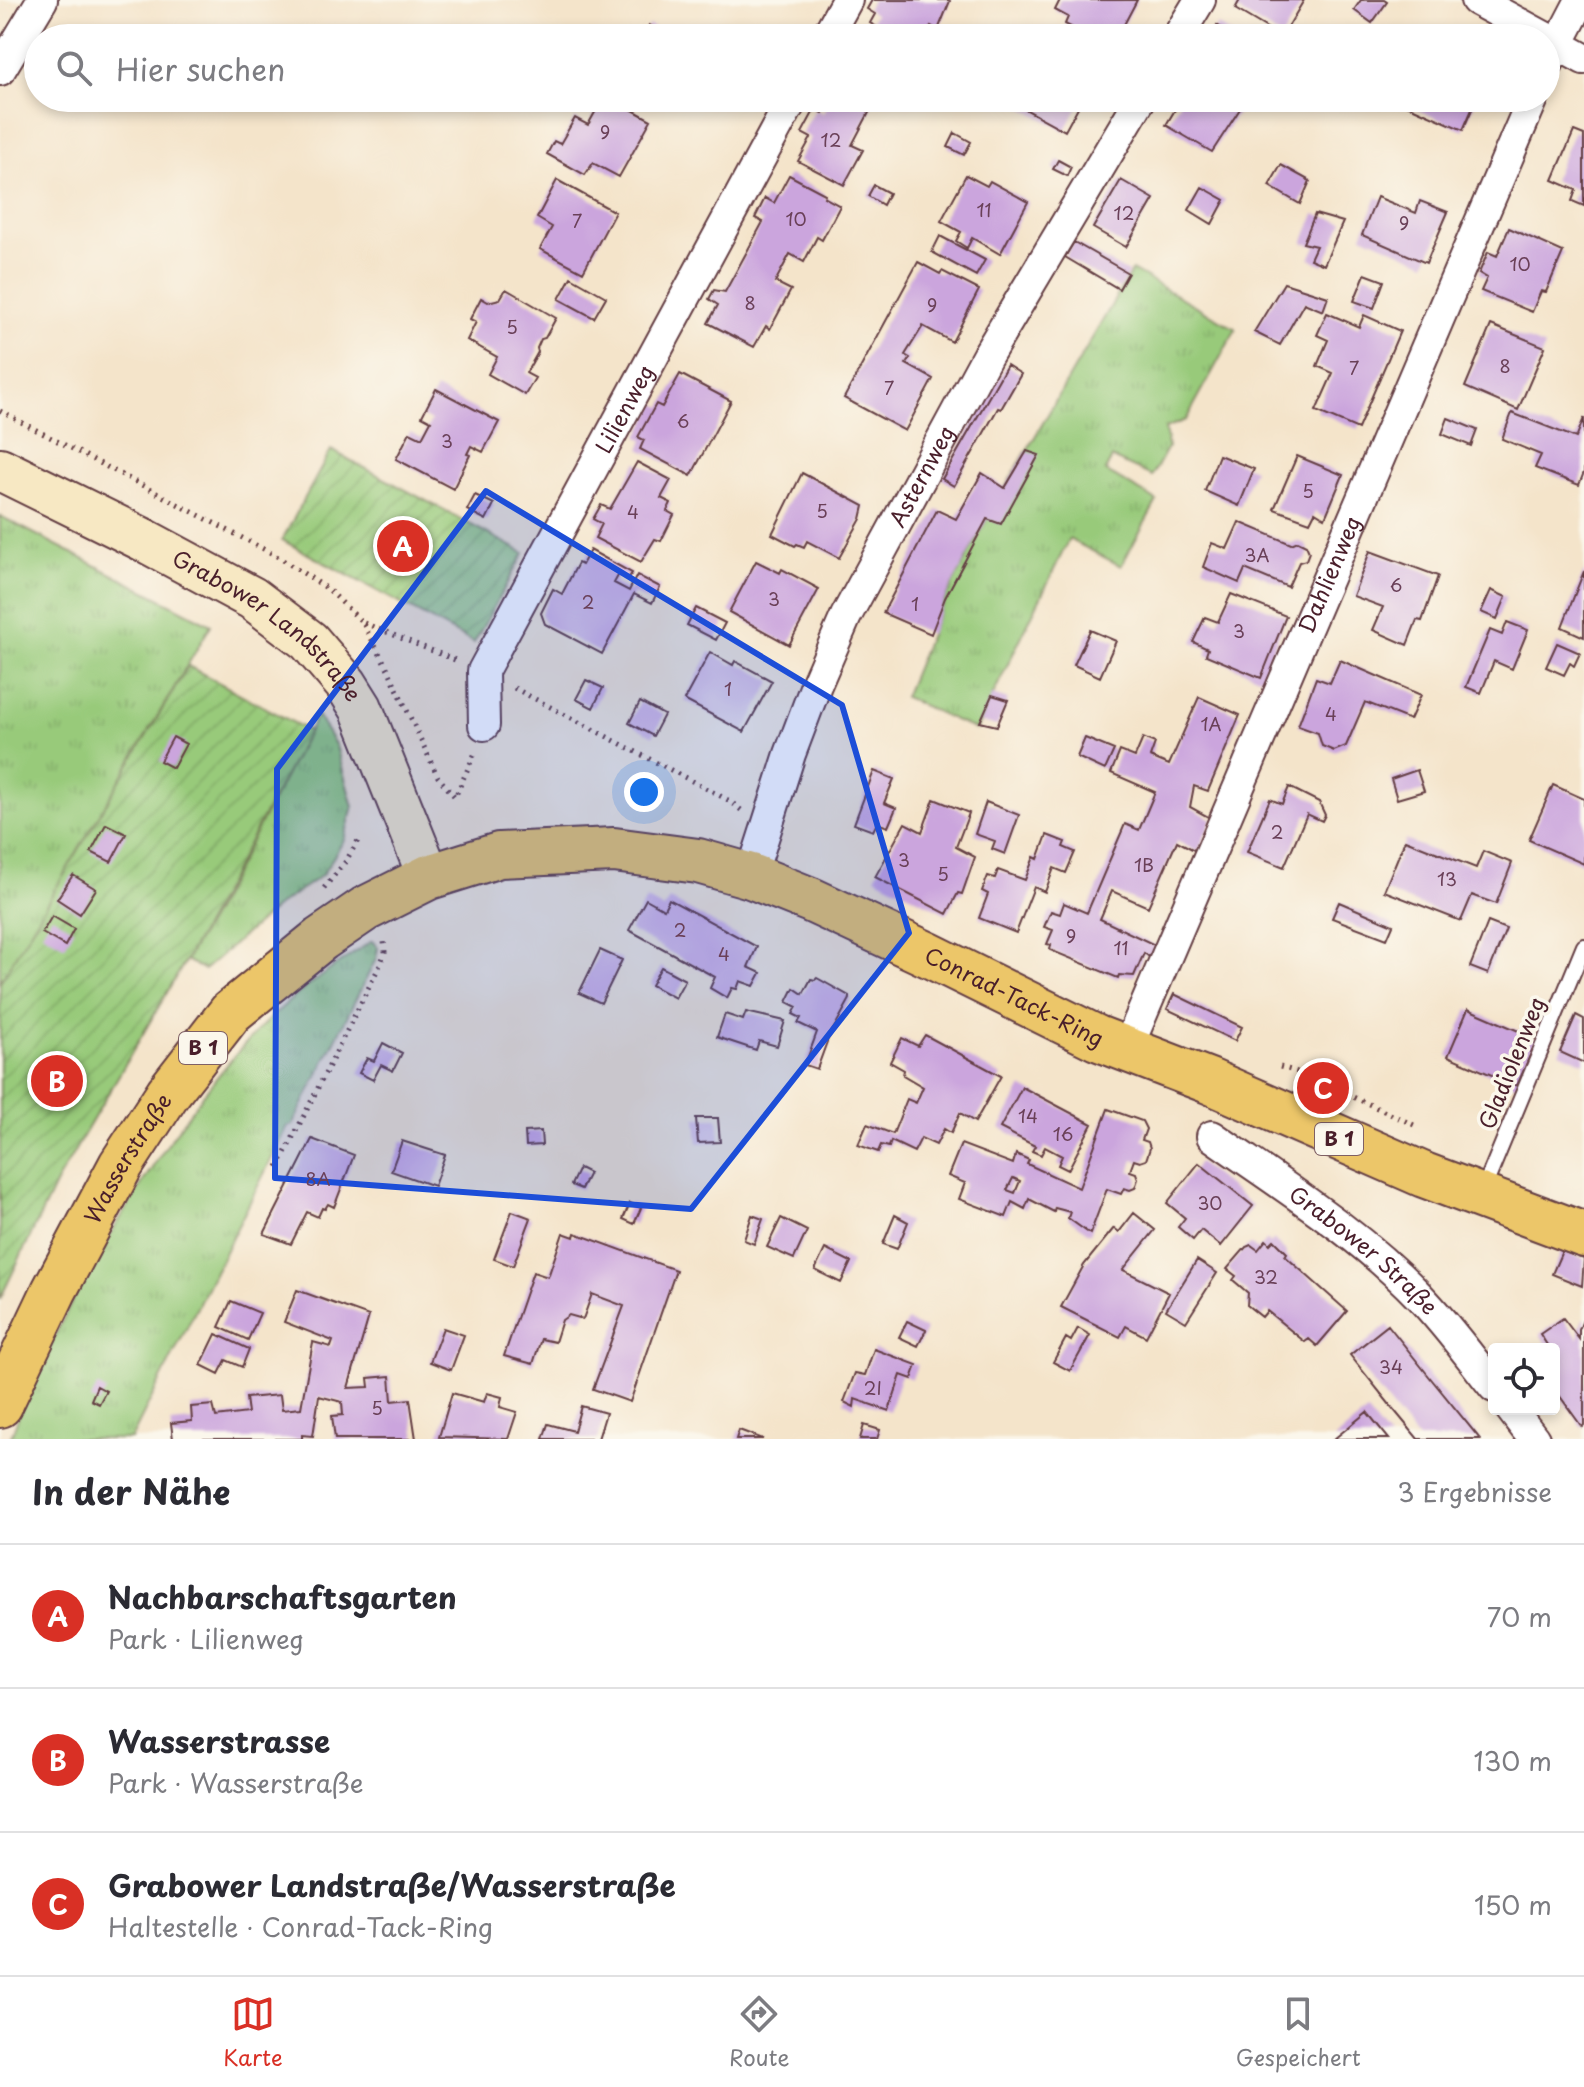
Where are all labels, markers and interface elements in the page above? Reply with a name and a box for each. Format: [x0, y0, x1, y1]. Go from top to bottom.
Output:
search box [24, 24, 1560, 112]
icon: search [52, 46, 96, 90]
text: Hier suchen [116, 46, 285, 91]
house number: 9 [600, 118, 610, 145]
house number: 12 [821, 126, 841, 153]
house number: 11 [976, 196, 992, 223]
house number: 12 [1114, 199, 1134, 226]
house number: 10 [785, 205, 807, 232]
house number: 7 [572, 207, 582, 234]
house number: 9 [1399, 209, 1409, 236]
house number: 10 [1509, 250, 1531, 277]
house number: 8 [744, 289, 756, 316]
house number: 9 [927, 291, 937, 318]
house number: 5 [506, 313, 518, 340]
house number: 8 [1499, 352, 1511, 379]
house number: 7 [1349, 354, 1359, 381]
street label: Lilienweg [586, 358, 661, 458]
house number: 7 [884, 374, 894, 401]
house number: 6 [677, 407, 689, 434]
street label: Asternweg [879, 419, 961, 532]
house number: 3 [441, 427, 453, 454]
house number: 5 [1302, 477, 1314, 504]
house number: 5 [816, 497, 828, 524]
house number: 4 [627, 498, 639, 525]
street label: Dahlienweg [1289, 510, 1368, 638]
pin: A [377, 516, 429, 576]
street label: Grabower Landstraße [167, 540, 371, 707]
house number: 3A [1245, 541, 1269, 568]
house number: 6 [1390, 571, 1402, 598]
house number: 3 [768, 585, 780, 612]
house number: 2 [582, 588, 594, 615]
house number: 1 [911, 590, 919, 617]
house number: 3 [1233, 617, 1245, 644]
house number: 1 [724, 675, 732, 702]
house number: 4 [1325, 700, 1337, 727]
house number: 1A [1200, 710, 1222, 737]
your location [624, 772, 664, 812]
house number: 2 [1271, 818, 1283, 845]
house number: 3 [898, 846, 910, 873]
house number: 1B [1134, 851, 1154, 878]
house number: 5 [937, 860, 949, 887]
house number: 13 [1437, 865, 1457, 892]
house number: 2 [674, 916, 686, 943]
house number: 9 [1066, 922, 1076, 949]
house number: 11 [1113, 934, 1129, 961]
street label: Conrad-Tack-Ring [919, 937, 1110, 1054]
house number: 4 [718, 940, 730, 967]
street label: Gladiolenweg [1469, 991, 1552, 1134]
road number: B 1 [179, 1032, 227, 1064]
pin: B [31, 1051, 83, 1111]
pin: C [1297, 1058, 1349, 1118]
street label: Wasserstraße [75, 1086, 179, 1229]
house number: 14 [1018, 1102, 1038, 1129]
house number: 16 [1053, 1120, 1073, 1147]
road number: B 1 [1315, 1123, 1363, 1155]
house number: 8A [305, 1165, 331, 1192]
street label: Grabower Straße [1283, 1177, 1447, 1321]
house number: 30 [1197, 1189, 1223, 1216]
house number: 32 [1254, 1263, 1278, 1290]
map controls [1488, 1343, 1560, 1415]
button: locate [1488, 1343, 1560, 1415]
house number: 34 [1379, 1353, 1403, 1380]
house number: 2I [864, 1374, 882, 1401]
house number: 5 [371, 1394, 383, 1421]
text: In der Nähe [32, 1465, 230, 1517]
text: 3 Ergebnisse [1397, 1472, 1552, 1511]
text: Nachbarschaftsgarten [108, 1574, 457, 1619]
text: A [48, 1597, 68, 1636]
text: 70 m [1487, 1597, 1552, 1636]
text: Park · Lilienweg [108, 1619, 304, 1658]
text: Wasserstrasse [108, 1718, 330, 1763]
text: B [49, 1741, 67, 1780]
text: 130 m [1473, 1741, 1552, 1780]
text: Park · Wasserstraße [108, 1763, 364, 1802]
text: Grabower Landstraße/Wasserstraße [108, 1862, 676, 1907]
text: C [48, 1885, 68, 1924]
text: 150 m [1474, 1885, 1552, 1924]
text: Haltestelle · Conrad-Tack-Ring [108, 1907, 493, 1946]
tab: Karte [223, 1992, 283, 2073]
tab: Route [729, 1992, 789, 2073]
tab: Gespeichert [1236, 1992, 1361, 2073]

